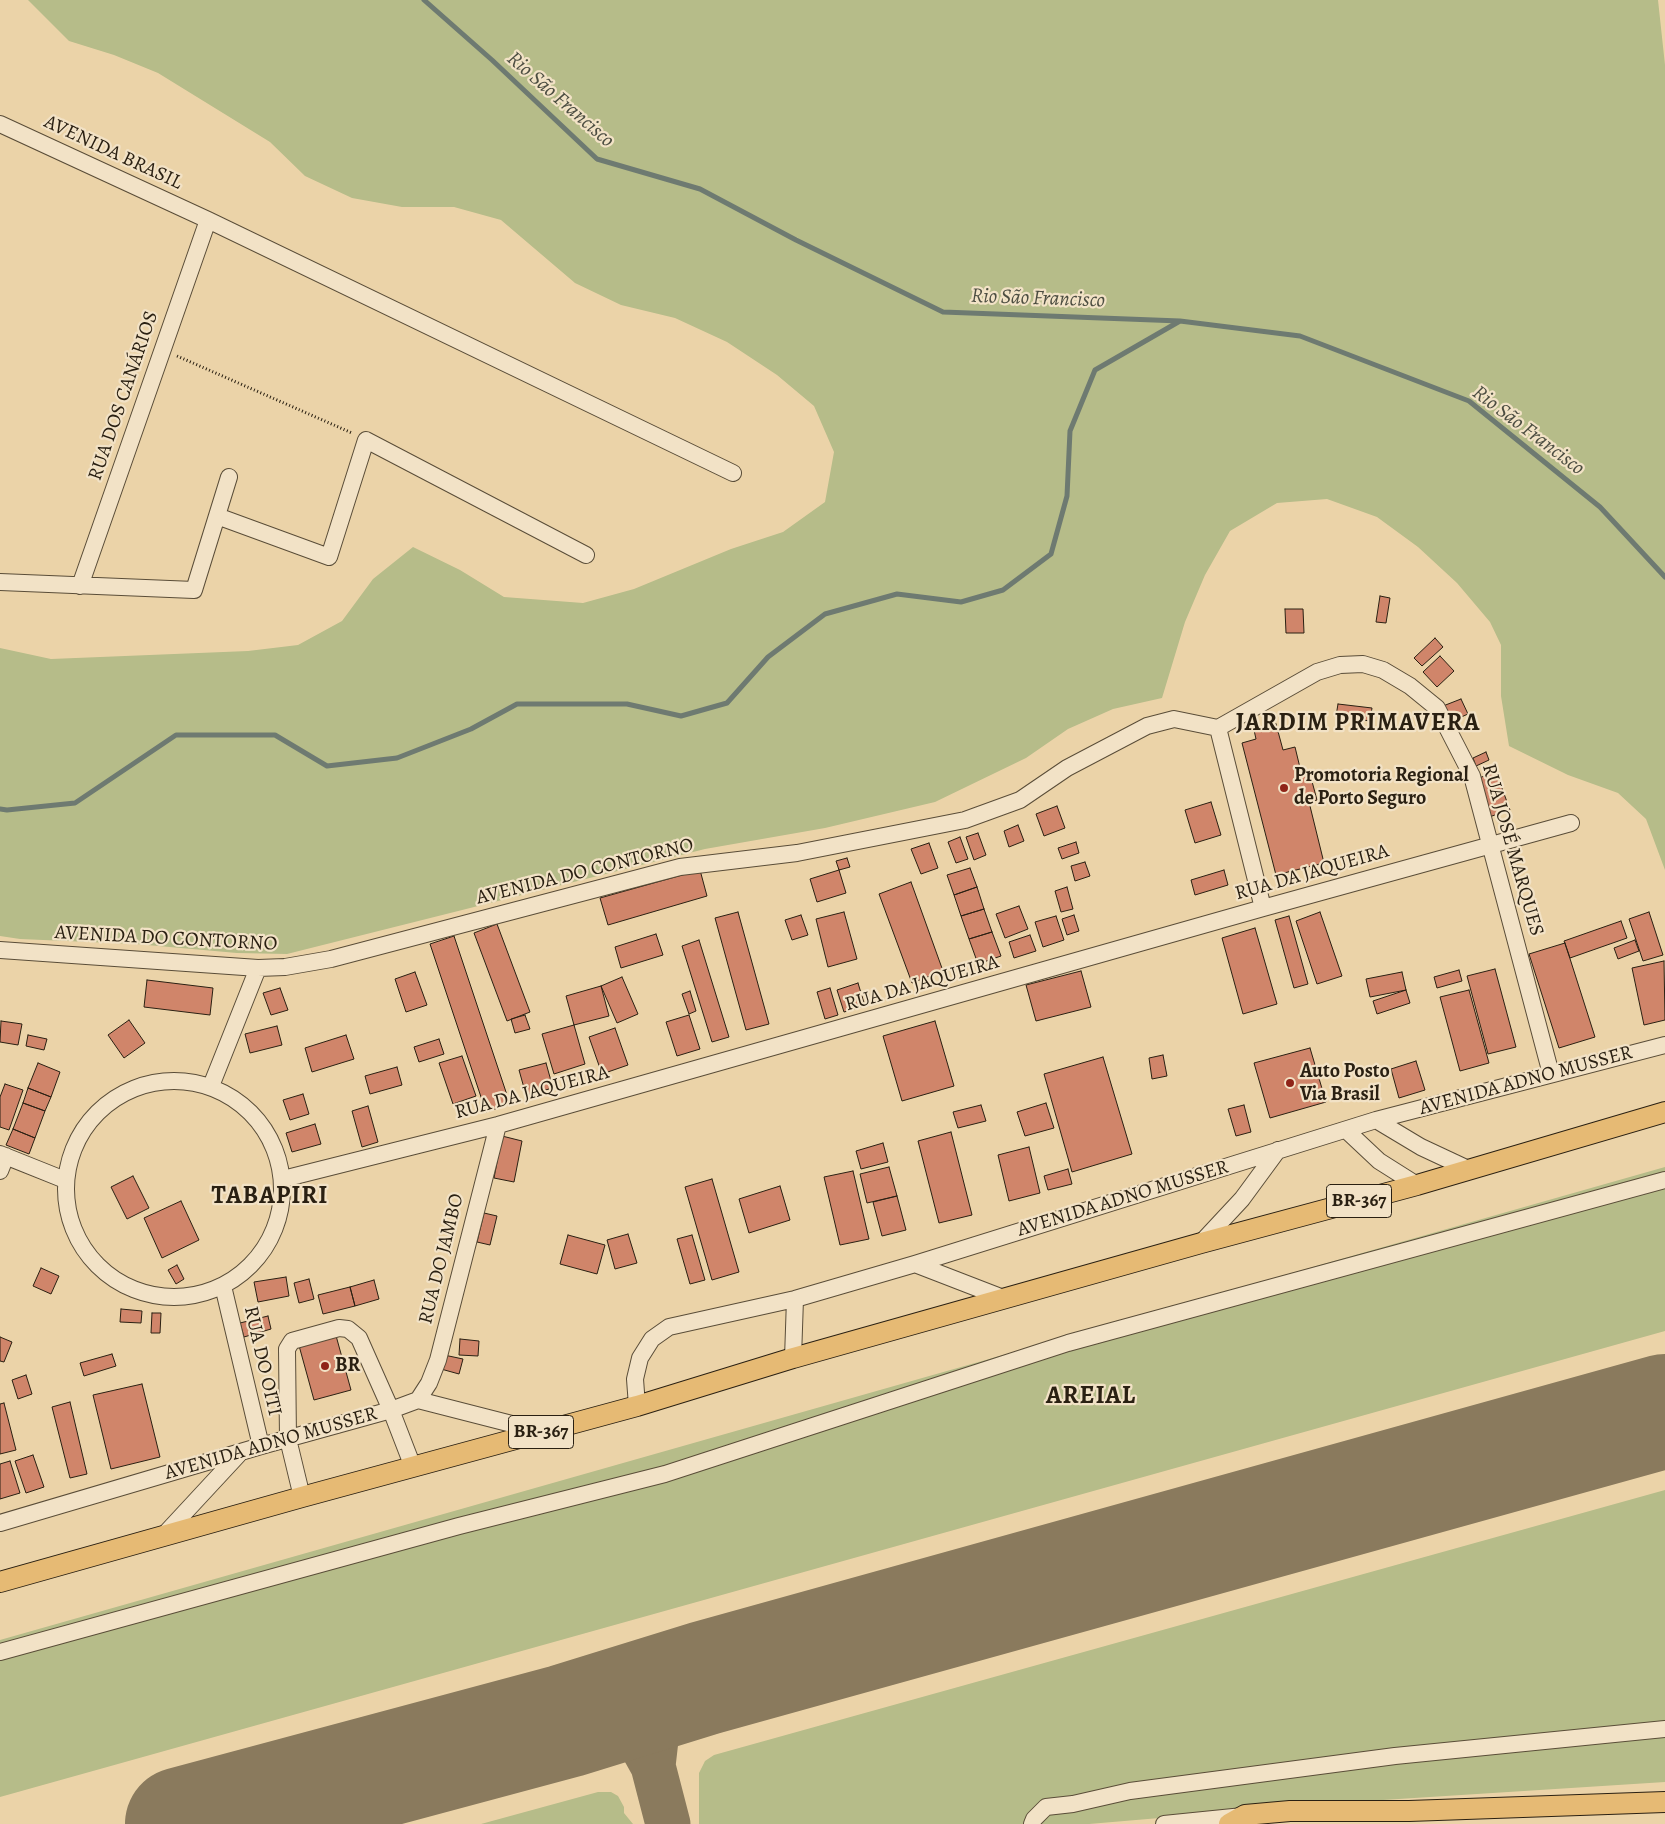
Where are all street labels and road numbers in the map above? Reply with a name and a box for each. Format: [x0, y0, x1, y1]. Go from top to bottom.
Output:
street label: AVENIDA BRASIL [40, 110, 186, 196]
street label: RUA DOS CANÁRIOS [84, 308, 164, 484]
street label: RUA JOSÉ MARQUES [1476, 761, 1548, 939]
street label: AVENIDA DO CONTORNO [474, 833, 696, 911]
street label: RUA DA JAQUEIRA [1232, 840, 1392, 906]
street label: AVENIDA DO CONTORNO [54, 921, 278, 957]
street label: RUA DA JAQUEIRA [842, 951, 1002, 1017]
street label: AVENIDA ADNO MUSSER [1417, 1041, 1635, 1121]
street label: RUA DA JAQUEIRA [452, 1061, 612, 1125]
street label: AVENIDA ADNO MUSSER [1014, 1155, 1232, 1243]
road number: BR-367 [1326, 1184, 1392, 1218]
street label: RUA DO JAMBO [414, 1191, 470, 1327]
street label: RUA DO OITI [238, 1304, 286, 1418]
street label: AVENIDA ADNO MUSSER [162, 1402, 380, 1486]
road number: BR-367 [508, 1415, 574, 1448]

